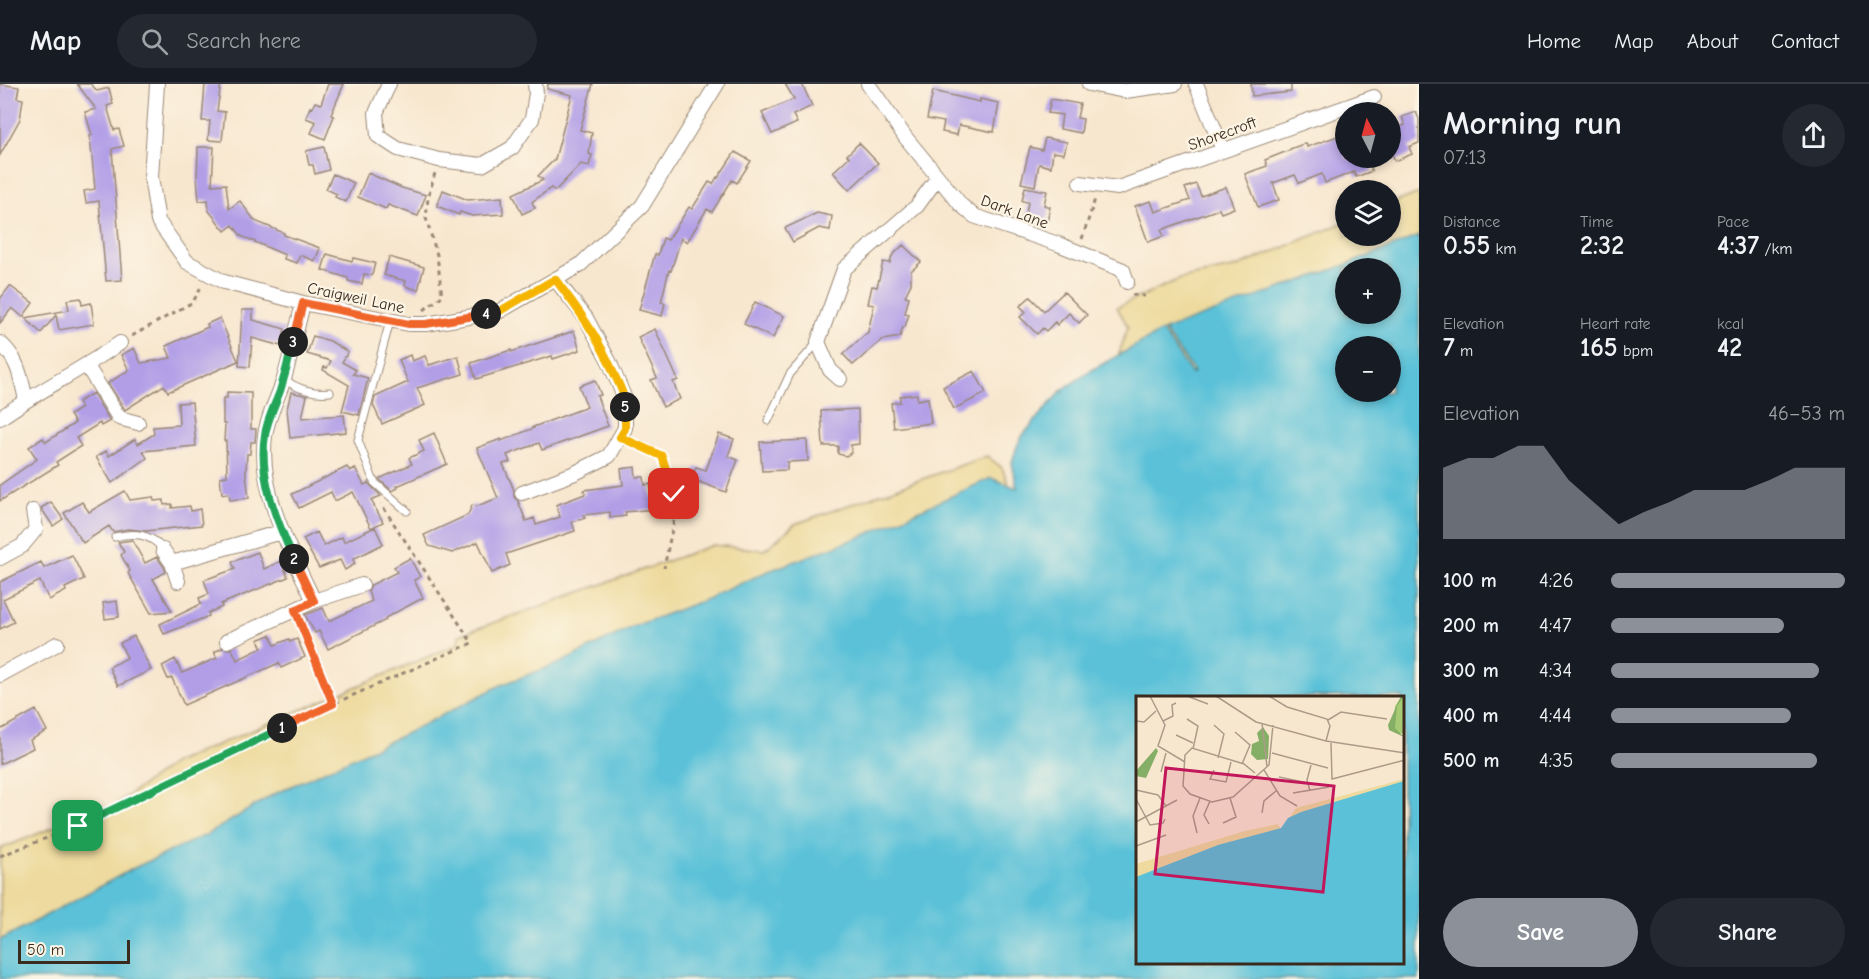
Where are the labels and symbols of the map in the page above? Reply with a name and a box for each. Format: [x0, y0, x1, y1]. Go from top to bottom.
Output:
north arrow [1335, 102, 1401, 168]
street label: Shorecroft [1186, 113, 1259, 155]
street label: Dark Lane [978, 191, 1051, 232]
street label: Craigweil Lane [306, 279, 406, 317]
pin: 4 [471, 299, 501, 329]
pin: 3 [278, 327, 308, 357]
pin: 5 [610, 392, 640, 422]
pin [648, 468, 699, 519]
pin: 2 [279, 544, 309, 574]
inset map [1136, 696, 1404, 964]
pin: 1 [267, 713, 297, 743]
pin [52, 800, 103, 851]
scale bar [18, 937, 130, 964]

